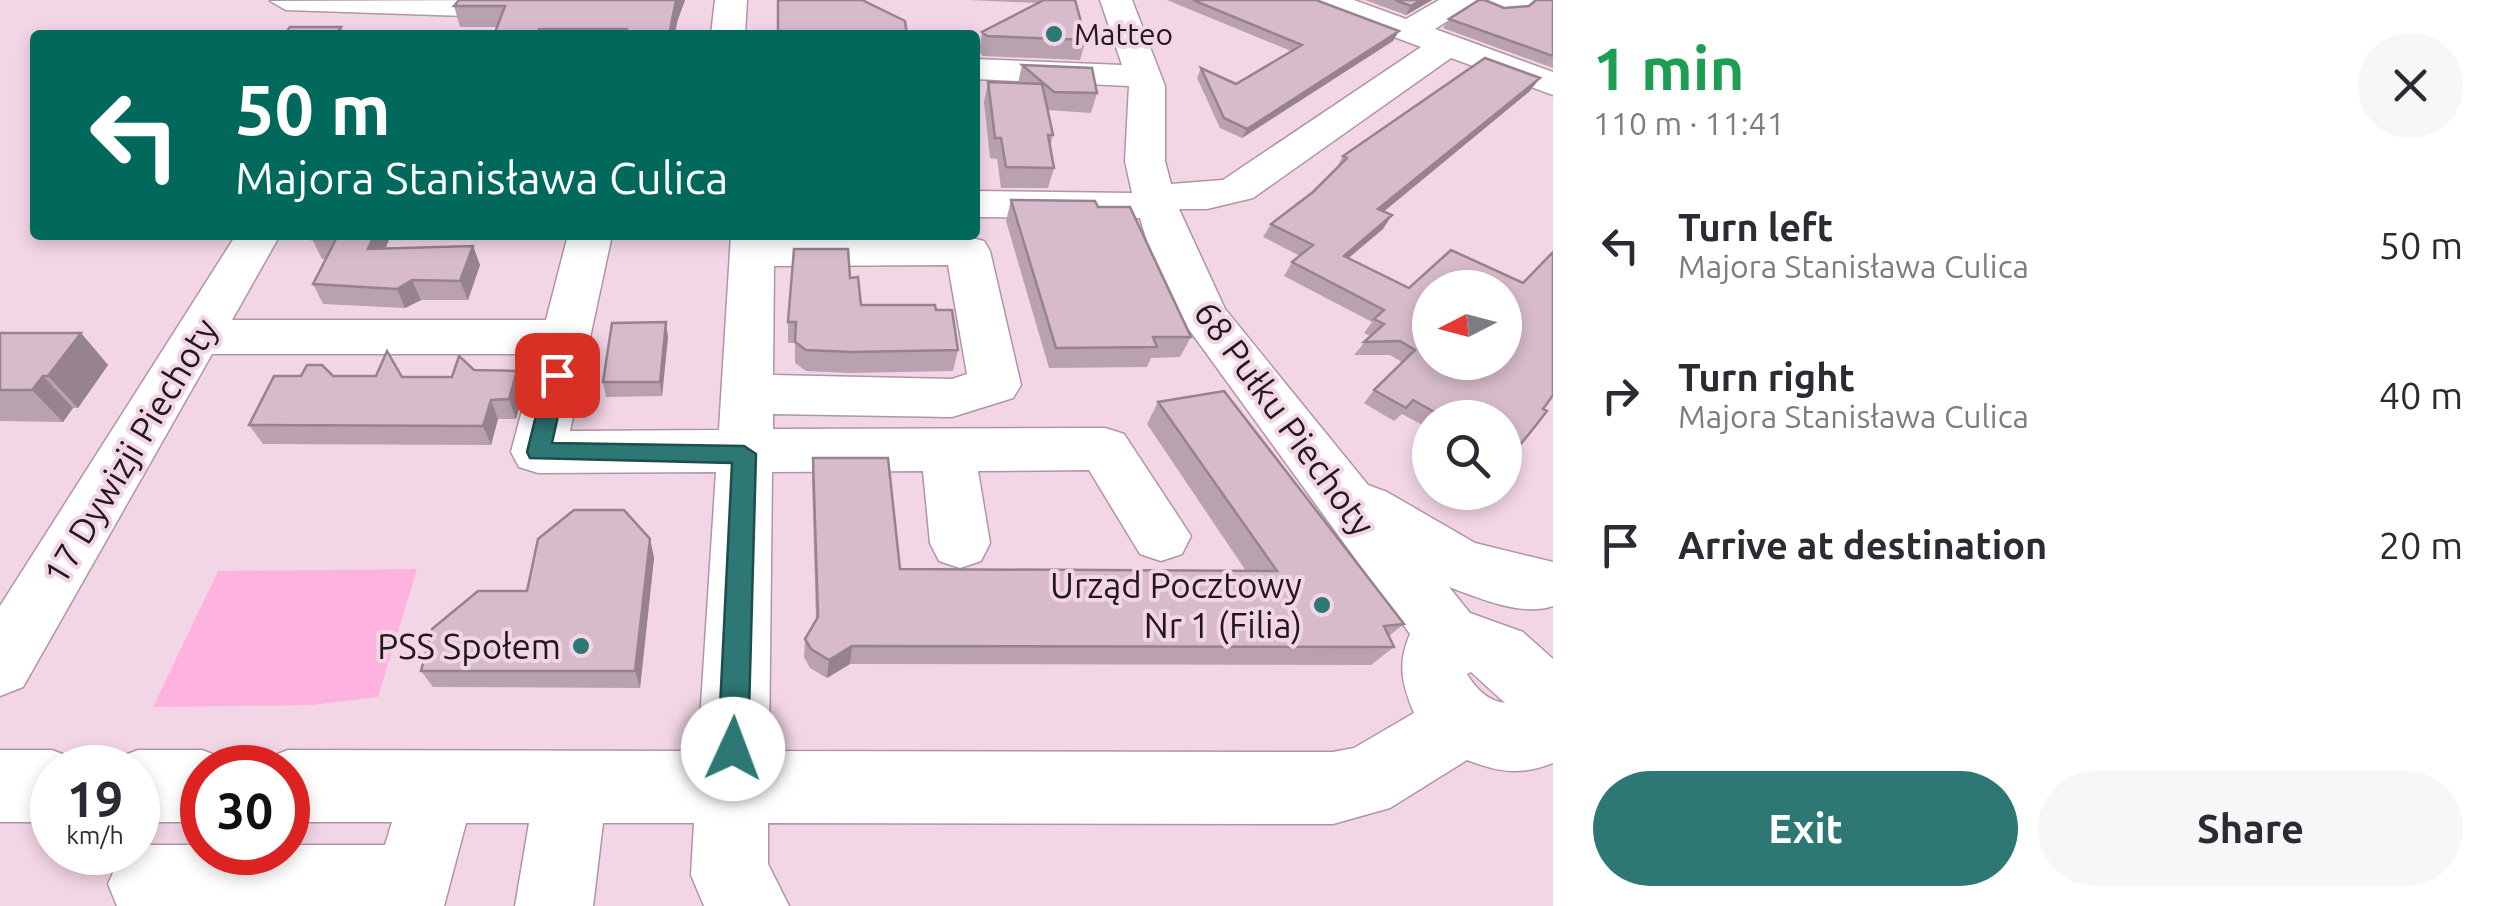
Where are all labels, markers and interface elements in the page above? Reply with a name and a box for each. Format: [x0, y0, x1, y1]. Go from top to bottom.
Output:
place label: Matteo [1074, 17, 1173, 51]
marker: Matteo [1043, 23, 1065, 45]
button: close [2358, 33, 2463, 138]
text: 1 min [1593, 34, 1745, 101]
icon: left [70, 70, 200, 200]
text: 50 m [235, 70, 391, 148]
text: 110 m · 11:41 [1593, 105, 1785, 141]
text: Majora Stanisława Culica [235, 152, 728, 203]
text: Turn left [1678, 206, 1833, 248]
icon: left [1593, 218, 1648, 273]
text: 50 m [2379, 224, 2463, 266]
text: Majora Stanisława Culica [1678, 248, 2029, 284]
north arrow [1412, 270, 1522, 380]
map controls [1412, 270, 1522, 510]
street label: 68 Pułku Piechoty [1187, 293, 1383, 543]
street label: 17 Dywizji Piechoty [35, 311, 225, 591]
pin [515, 333, 600, 418]
icon: arrive [530, 348, 585, 403]
text: Turn right [1678, 356, 1855, 398]
icon: right [1593, 368, 1648, 423]
text: 40 m [2379, 374, 2463, 416]
text: Majora Stanisława Culica [1678, 398, 2029, 434]
button: search [1412, 400, 1522, 510]
icon: arrive [1593, 518, 1648, 573]
text: Arrive at destination [1678, 524, 2047, 566]
text: 20 m [2379, 524, 2463, 566]
place label: Urząd Pocztowy Nr 1 (Filia) [1050, 565, 1302, 645]
marker: Urząd Pocztowy Nr 1 (Filia) [1311, 594, 1333, 616]
place label: PSS Społem [377, 626, 561, 666]
marker: PSS Społem [570, 635, 592, 657]
position arrow [681, 697, 785, 801]
speed limit sign: 30 [180, 745, 310, 875]
text: 19 [67, 770, 123, 826]
button: Exit [1593, 771, 2018, 886]
button: Share [2038, 771, 2463, 886]
text: km/h [66, 821, 124, 849]

